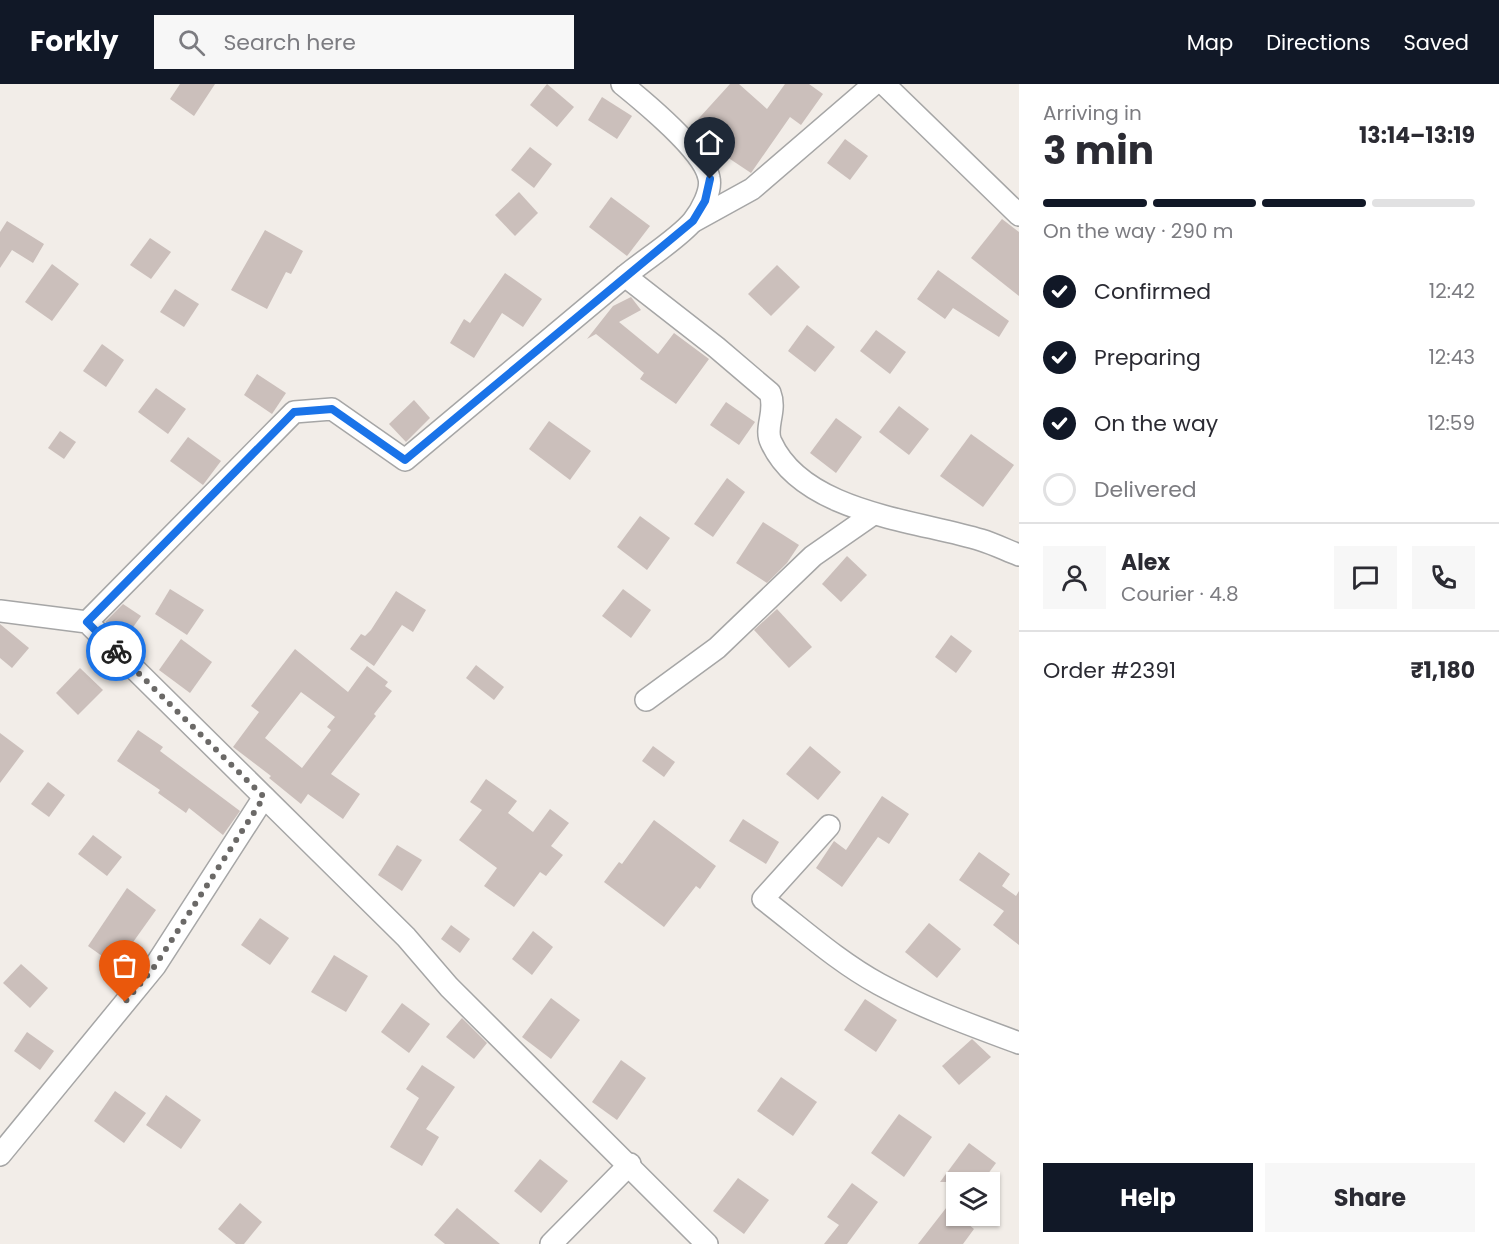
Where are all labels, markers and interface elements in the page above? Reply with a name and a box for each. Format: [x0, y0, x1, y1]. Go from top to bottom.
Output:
search box [154, 15, 574, 69]
text: Forkly [30, 22, 118, 61]
icon: search [175, 26, 208, 59]
text: Search here [223, 27, 356, 58]
text: Map [1187, 28, 1233, 57]
text: Directions [1266, 28, 1370, 57]
text: Saved [1403, 28, 1469, 57]
text: Arriving in [1043, 99, 1142, 127]
pin [684, 117, 735, 179]
text: 13:14–13:19 [1359, 120, 1475, 151]
text: 3 min [1043, 123, 1154, 178]
icon: home [693, 126, 726, 159]
text: On the way · 290 m [1043, 217, 1233, 245]
icon: check [1043, 275, 1076, 308]
text: Confirmed [1094, 276, 1211, 307]
text: 12:42 [1429, 277, 1475, 305]
icon: check [1043, 341, 1076, 374]
text: Preparing [1094, 342, 1201, 373]
text: 12:43 [1428, 343, 1475, 371]
icon: check [1043, 407, 1076, 440]
text: On the way [1094, 408, 1218, 439]
text: 12:59 [1428, 409, 1475, 437]
text: Delivered [1094, 474, 1197, 505]
button: person [1043, 546, 1106, 609]
button: chat [1334, 546, 1397, 609]
button: phone [1412, 546, 1475, 609]
text: Alex [1121, 547, 1170, 578]
text: Courier · 4.8 [1121, 580, 1239, 608]
courier [86, 621, 146, 681]
icon: bike [100, 635, 133, 668]
text: Order #2391 [1043, 655, 1176, 686]
text: ₹1,180 [1410, 655, 1475, 686]
pin [99, 940, 150, 1002]
icon: bag [108, 949, 141, 982]
button: Help [1043, 1163, 1253, 1232]
button: Share [1265, 1163, 1475, 1232]
map controls [946, 1172, 1000, 1226]
button: layers [946, 1172, 1000, 1226]

